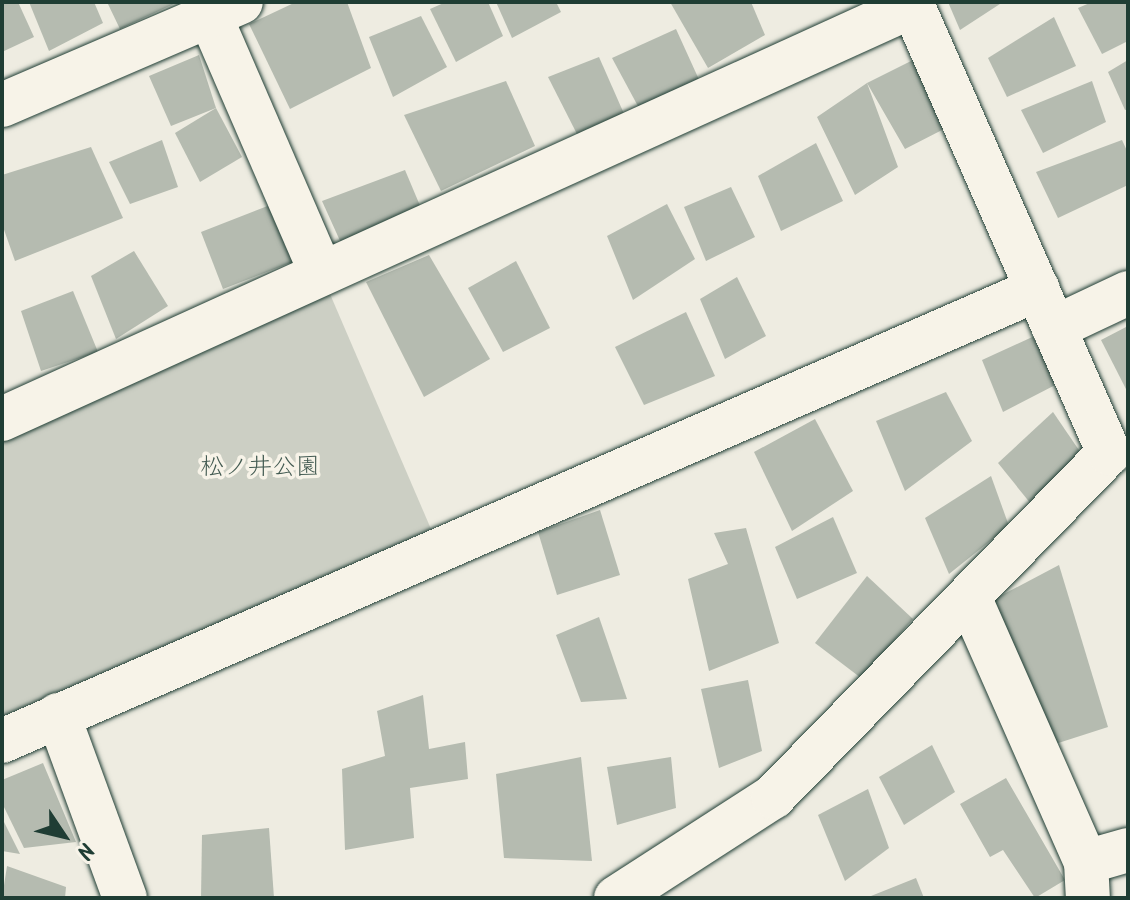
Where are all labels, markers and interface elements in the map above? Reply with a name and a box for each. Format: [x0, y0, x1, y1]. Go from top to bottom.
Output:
park label: 松ノ井公園 [200, 454, 320, 482]
north arrow [24, 796, 104, 876]
text: N [66, 834, 102, 866]

